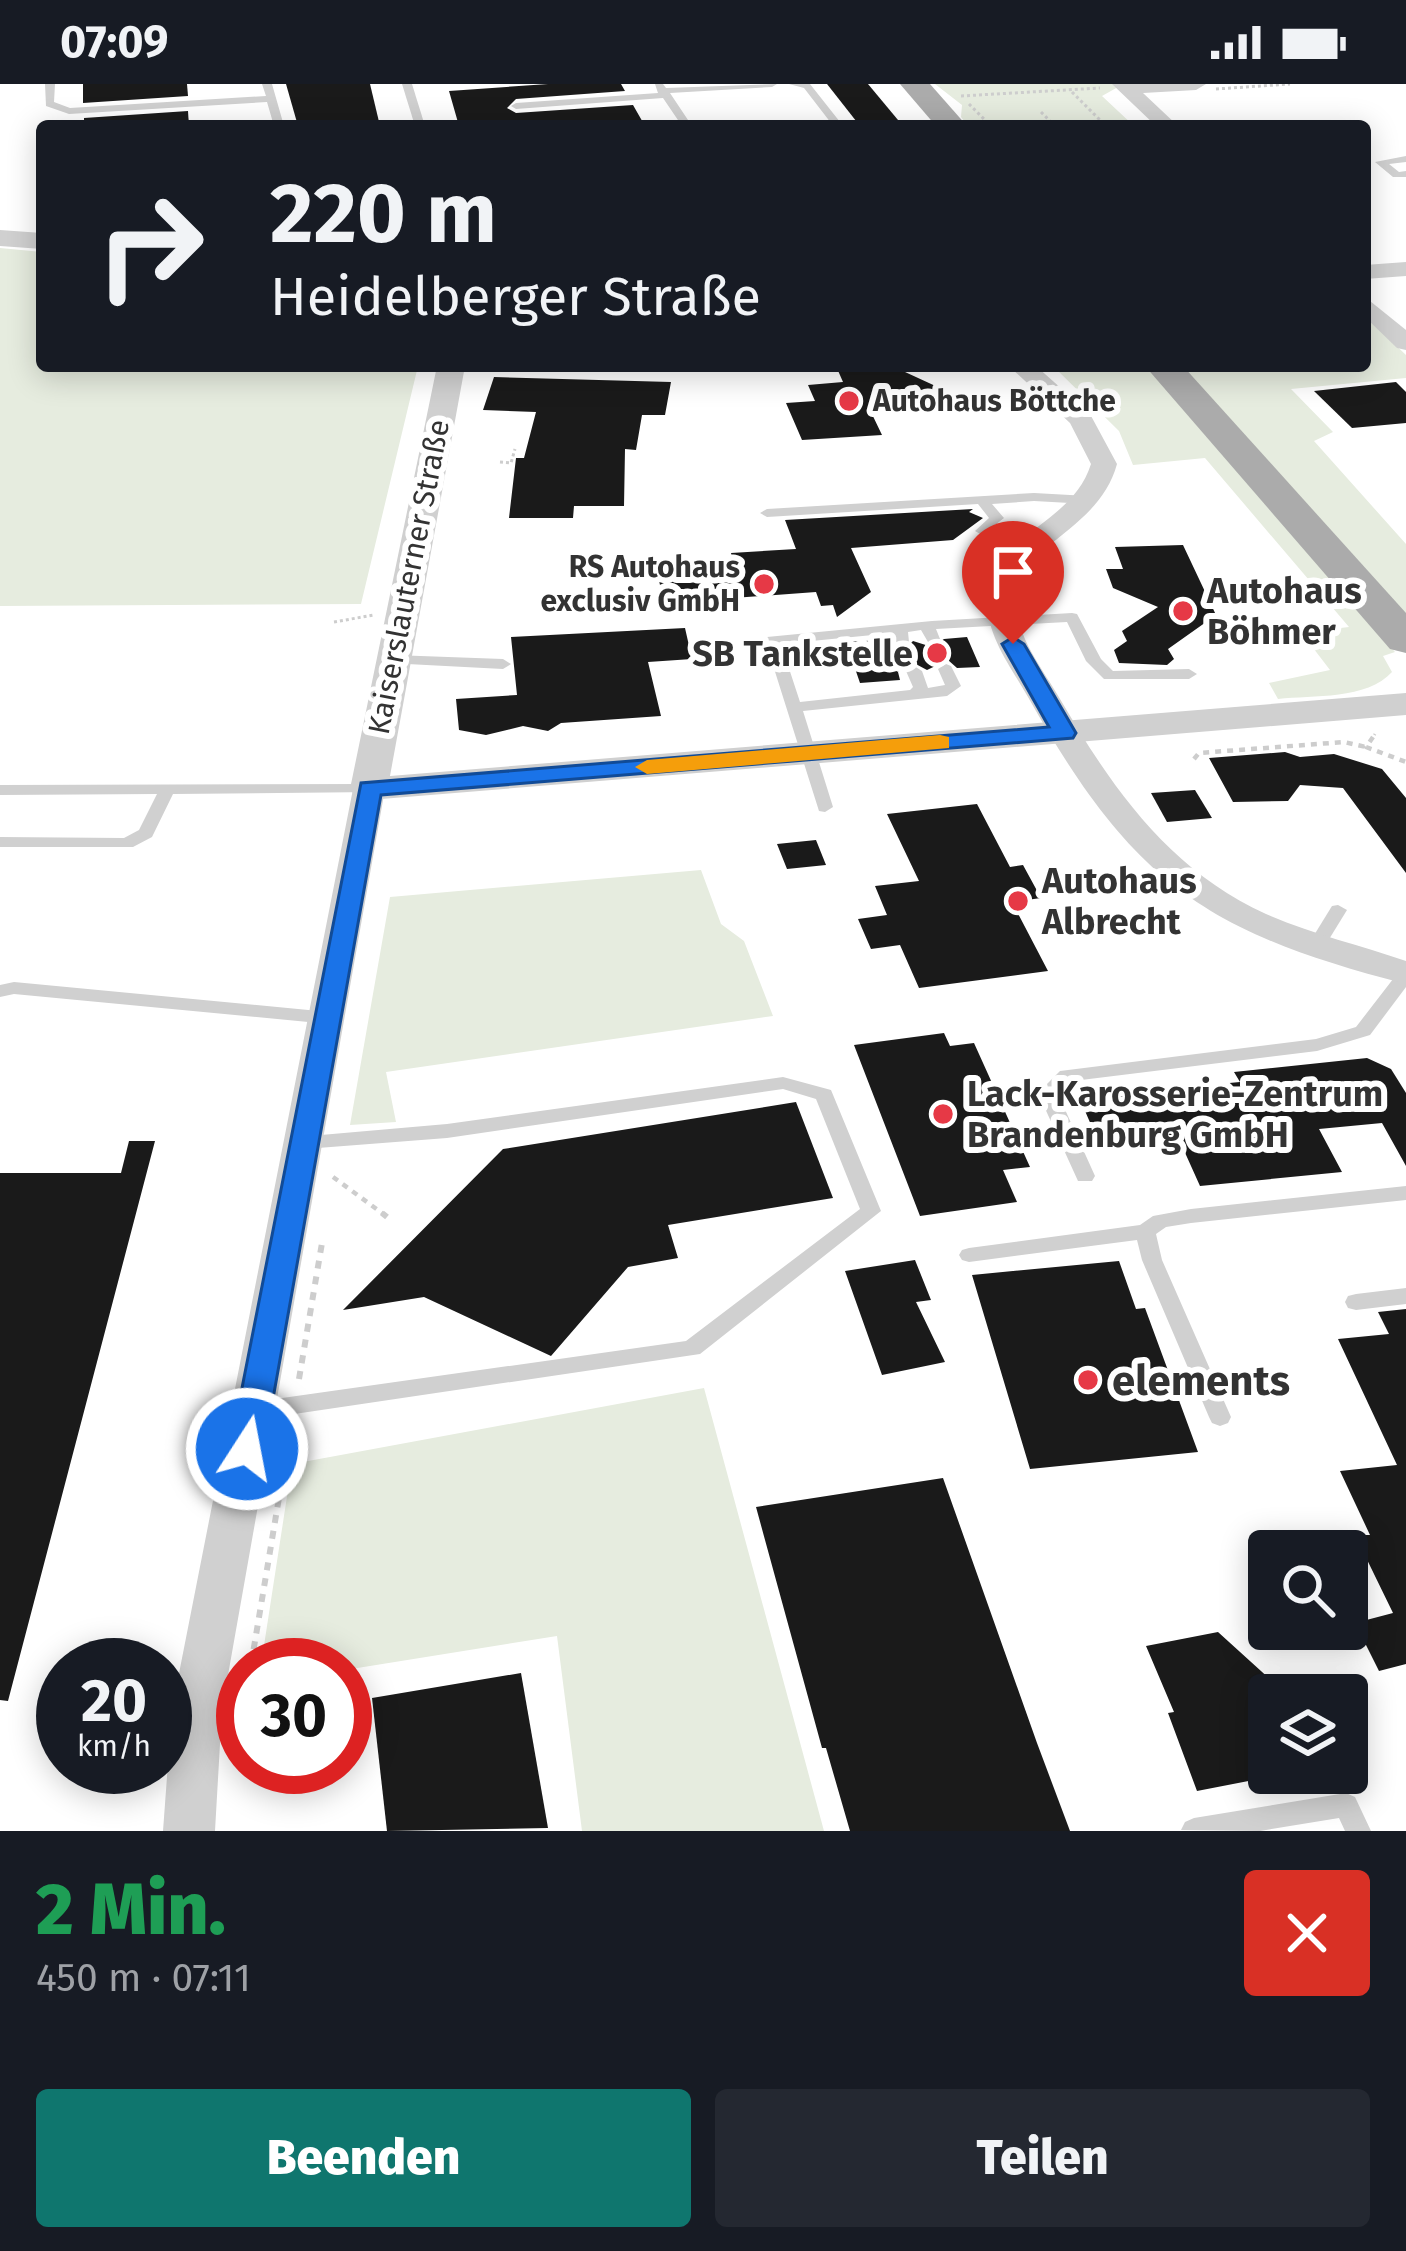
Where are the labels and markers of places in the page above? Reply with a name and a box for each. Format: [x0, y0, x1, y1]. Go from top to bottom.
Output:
place label: Autohaus Böttche [872, 383, 1116, 419]
marker: Autohaus Böttche [836, 388, 862, 414]
pin [962, 521, 1064, 644]
place label: RS Autohaus exclusiv GmbH [540, 549, 740, 619]
place label: Autohaus Böhmer [1206, 569, 1362, 654]
marker: RS Autohaus exclusiv GmbH [751, 571, 777, 597]
marker: Autohaus Böhmer [1170, 598, 1196, 624]
place label: SB Tankstelle [692, 632, 913, 676]
marker: SB Tankstelle [924, 640, 950, 666]
place label: Autohaus Albrecht [1041, 859, 1197, 944]
marker: Autohaus Albrecht [1005, 888, 1031, 914]
place label: Lack-Karosserie-Zentrum Brandenburg GmbH [967, 1072, 1383, 1157]
marker: Lack-Karosserie-Zentrum Brandenburg GmbH [930, 1101, 956, 1127]
place label: elements [1112, 1356, 1290, 1406]
marker: elements [1075, 1367, 1101, 1393]

